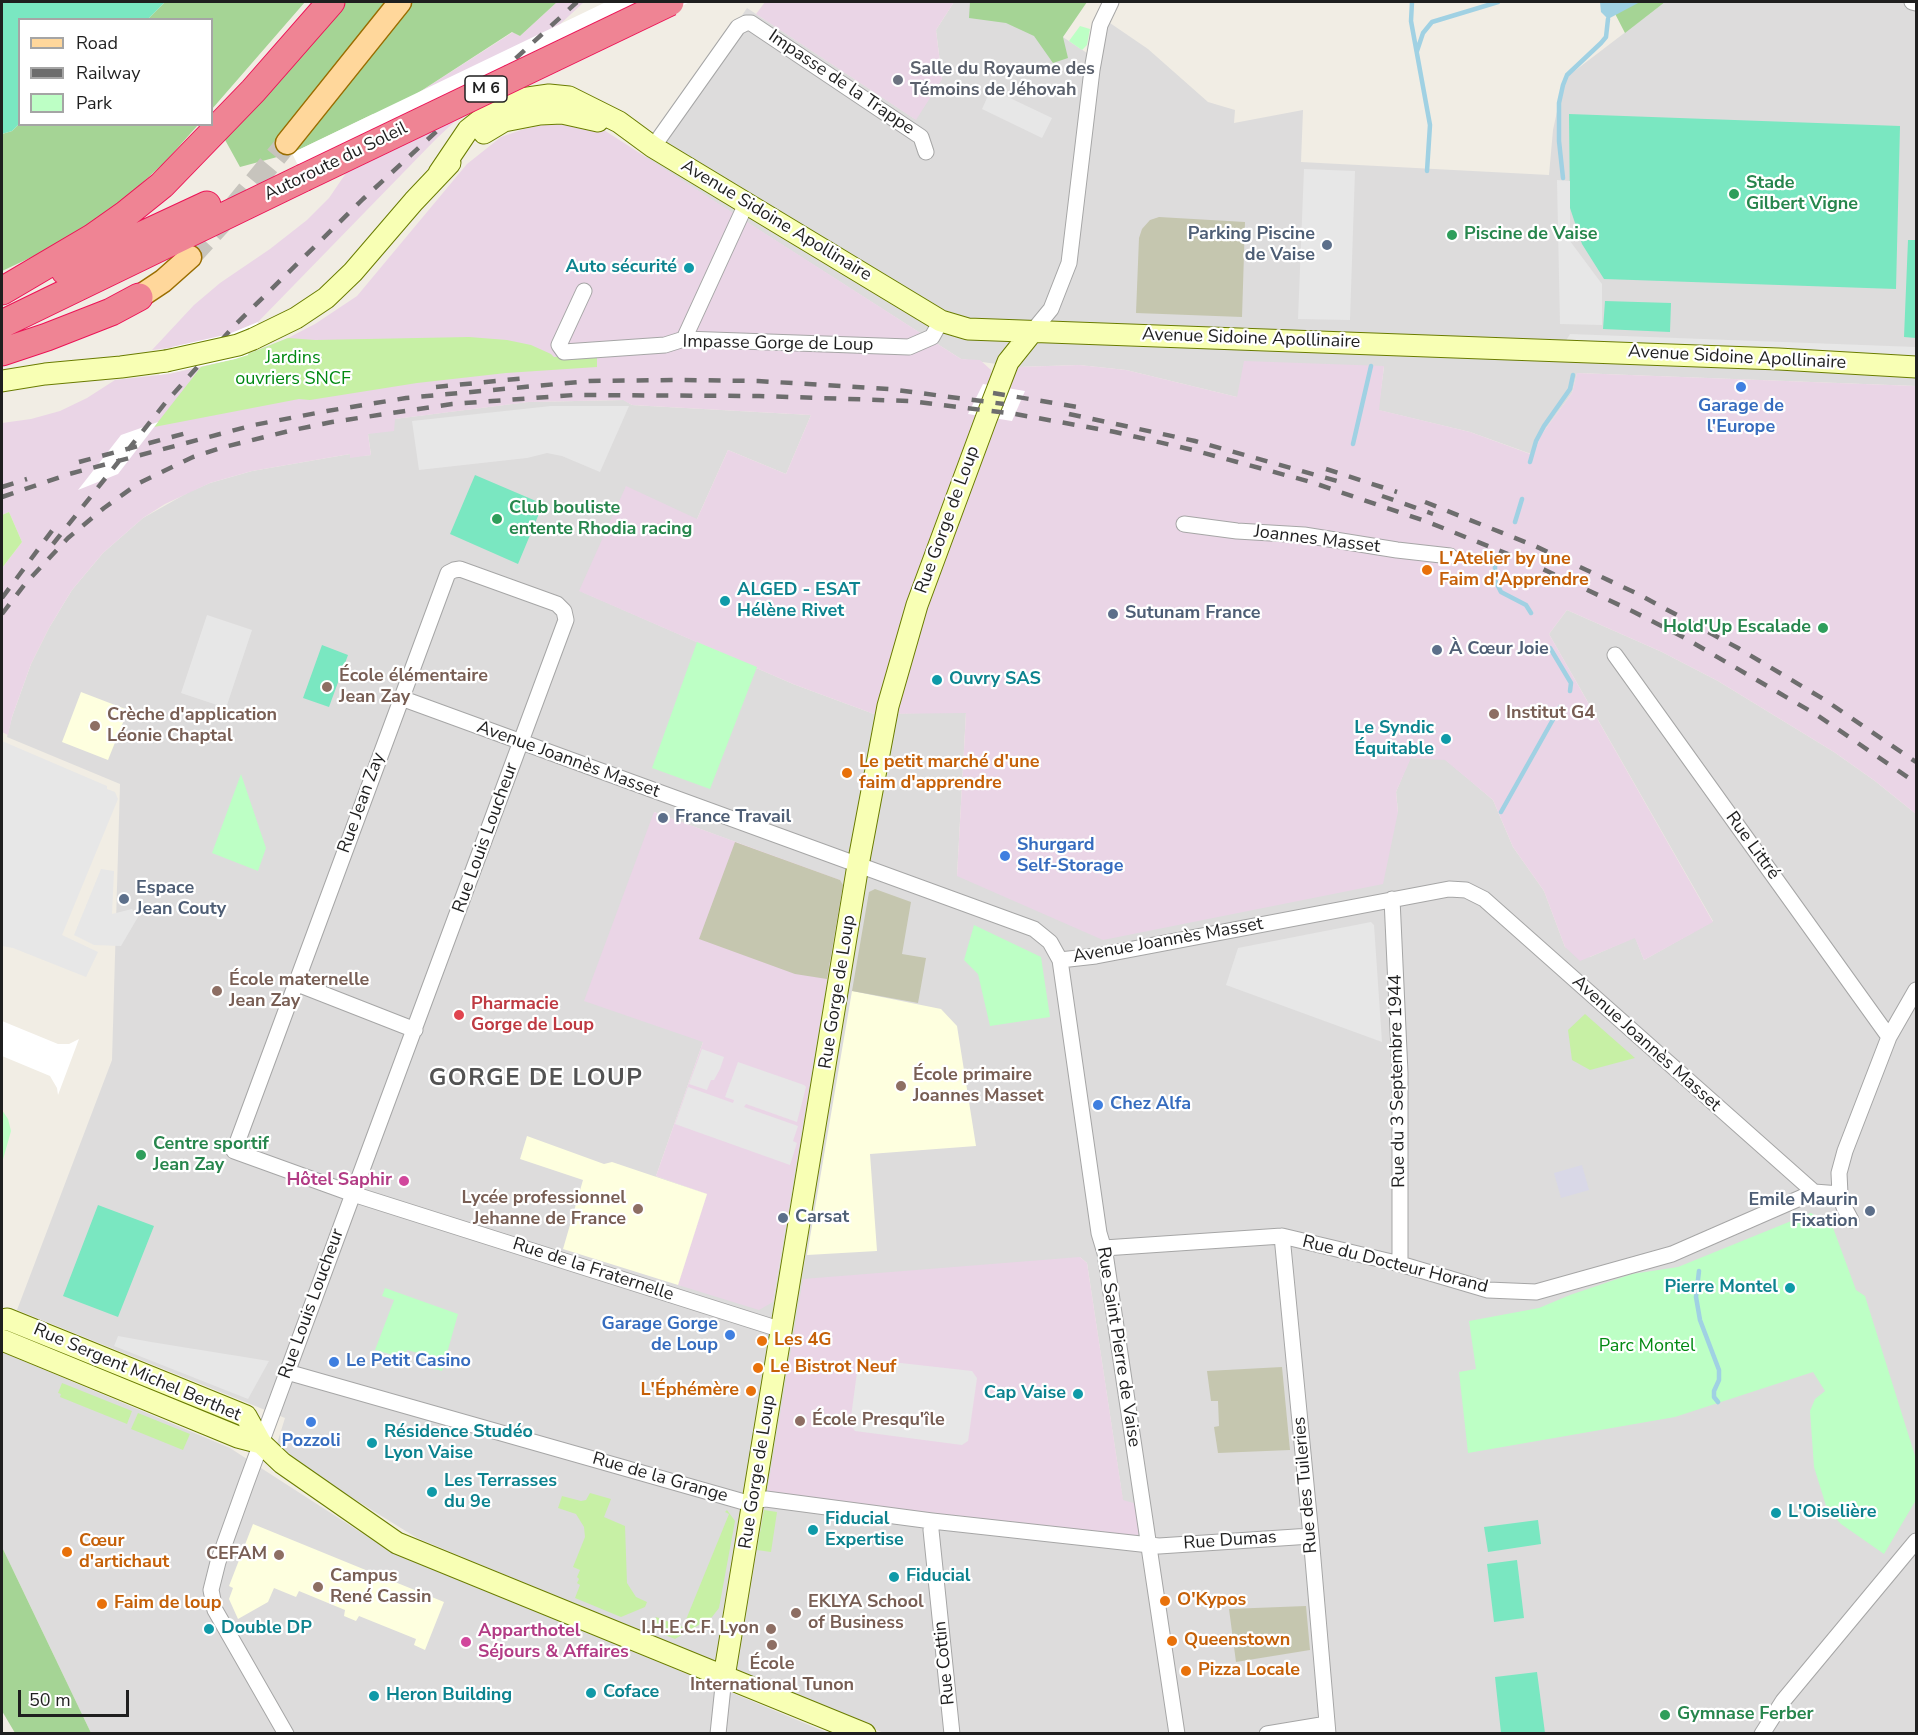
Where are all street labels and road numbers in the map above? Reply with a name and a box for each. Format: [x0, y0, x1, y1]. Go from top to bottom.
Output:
street label: Impasse de la Trappe [764, 26, 918, 140]
road number: M 6 [465, 76, 507, 102]
street label: Autoroute du Soleil [261, 118, 411, 206]
street label: Avenue Sidoine Apollinaire [677, 155, 875, 287]
street label: Avenue Sidoine Apollinaire [1141, 324, 1361, 354]
street label: Impasse Gorge de Loup [682, 332, 874, 356]
street label: Avenue Sidoine Apollinaire [1627, 341, 1847, 375]
street label: Rue Gorge de Loup [911, 443, 985, 597]
street label: Joannes Masset [1253, 522, 1381, 558]
street label: Avenue Joannès Masset [474, 717, 662, 803]
street label: Rue Jean Zay [334, 750, 390, 856]
street label: Rue Louis Loucheur [449, 760, 523, 916]
street label: Rue Littré [1720, 808, 1784, 884]
street label: Rue Gorge de Loup [815, 914, 861, 1070]
street label: Avenue Joannès Masset [1071, 914, 1265, 968]
street label: Avenue Joannès Masset [1567, 972, 1725, 1116]
street label: Rue du 3 Septembre 1944 [1385, 974, 1411, 1188]
street label: Rue Louis Loucheur [275, 1226, 349, 1382]
street label: Rue du Docteur Horand [1300, 1231, 1490, 1299]
street label: Rue de la Fraternelle [510, 1234, 676, 1306]
street label: Rue Saint Pierre de Vaise [1092, 1245, 1144, 1449]
street label: Rue Sergent Michel Berthet [30, 1319, 244, 1427]
street label: Rue Gorge de Loup [735, 1394, 781, 1550]
street label: Rue des Tuileries [1289, 1416, 1323, 1554]
street label: Rue de la Grange [590, 1448, 730, 1508]
street label: Rue Dumas [1183, 1527, 1277, 1555]
street label: Rue Cottin [930, 1620, 960, 1706]

